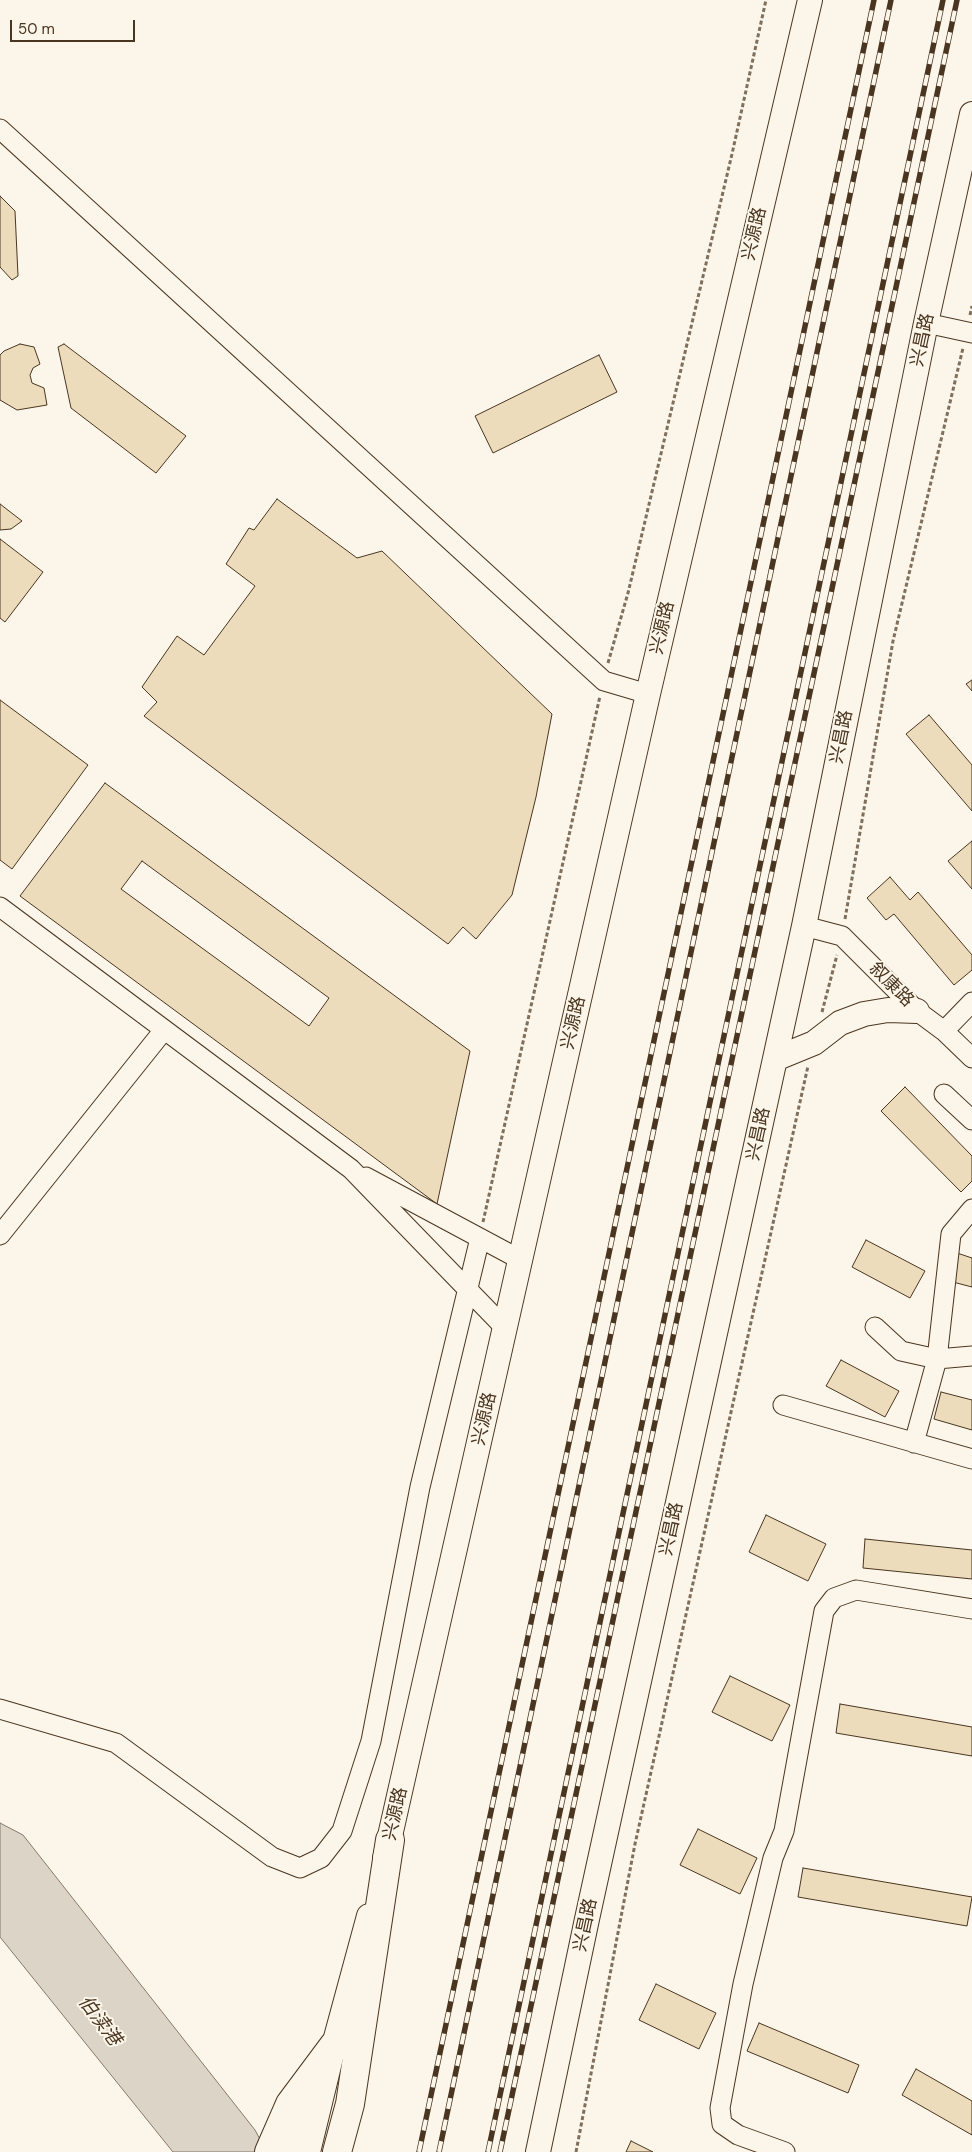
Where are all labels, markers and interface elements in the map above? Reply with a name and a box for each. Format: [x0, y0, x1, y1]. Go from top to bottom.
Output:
scale bar [12, 10, 138, 42]
text: 50 m [18, 19, 55, 39]
street label: 兴源路 [738, 205, 772, 263]
street label: 兴昌路 [907, 311, 939, 369]
street label: 兴源路 [646, 599, 680, 657]
street label: 兴昌路 [826, 708, 858, 766]
street label: 叙康路 [864, 958, 918, 1012]
street label: 兴源路 [557, 994, 591, 1052]
street label: 兴昌路 [743, 1105, 775, 1163]
street label: 兴源路 [468, 1390, 502, 1448]
street label: 兴昌路 [656, 1500, 688, 1558]
street label: 兴源路 [379, 1785, 413, 1843]
street label: 兴昌路 [570, 1896, 602, 1954]
water label: 伯渎港 [73, 1991, 125, 2051]

